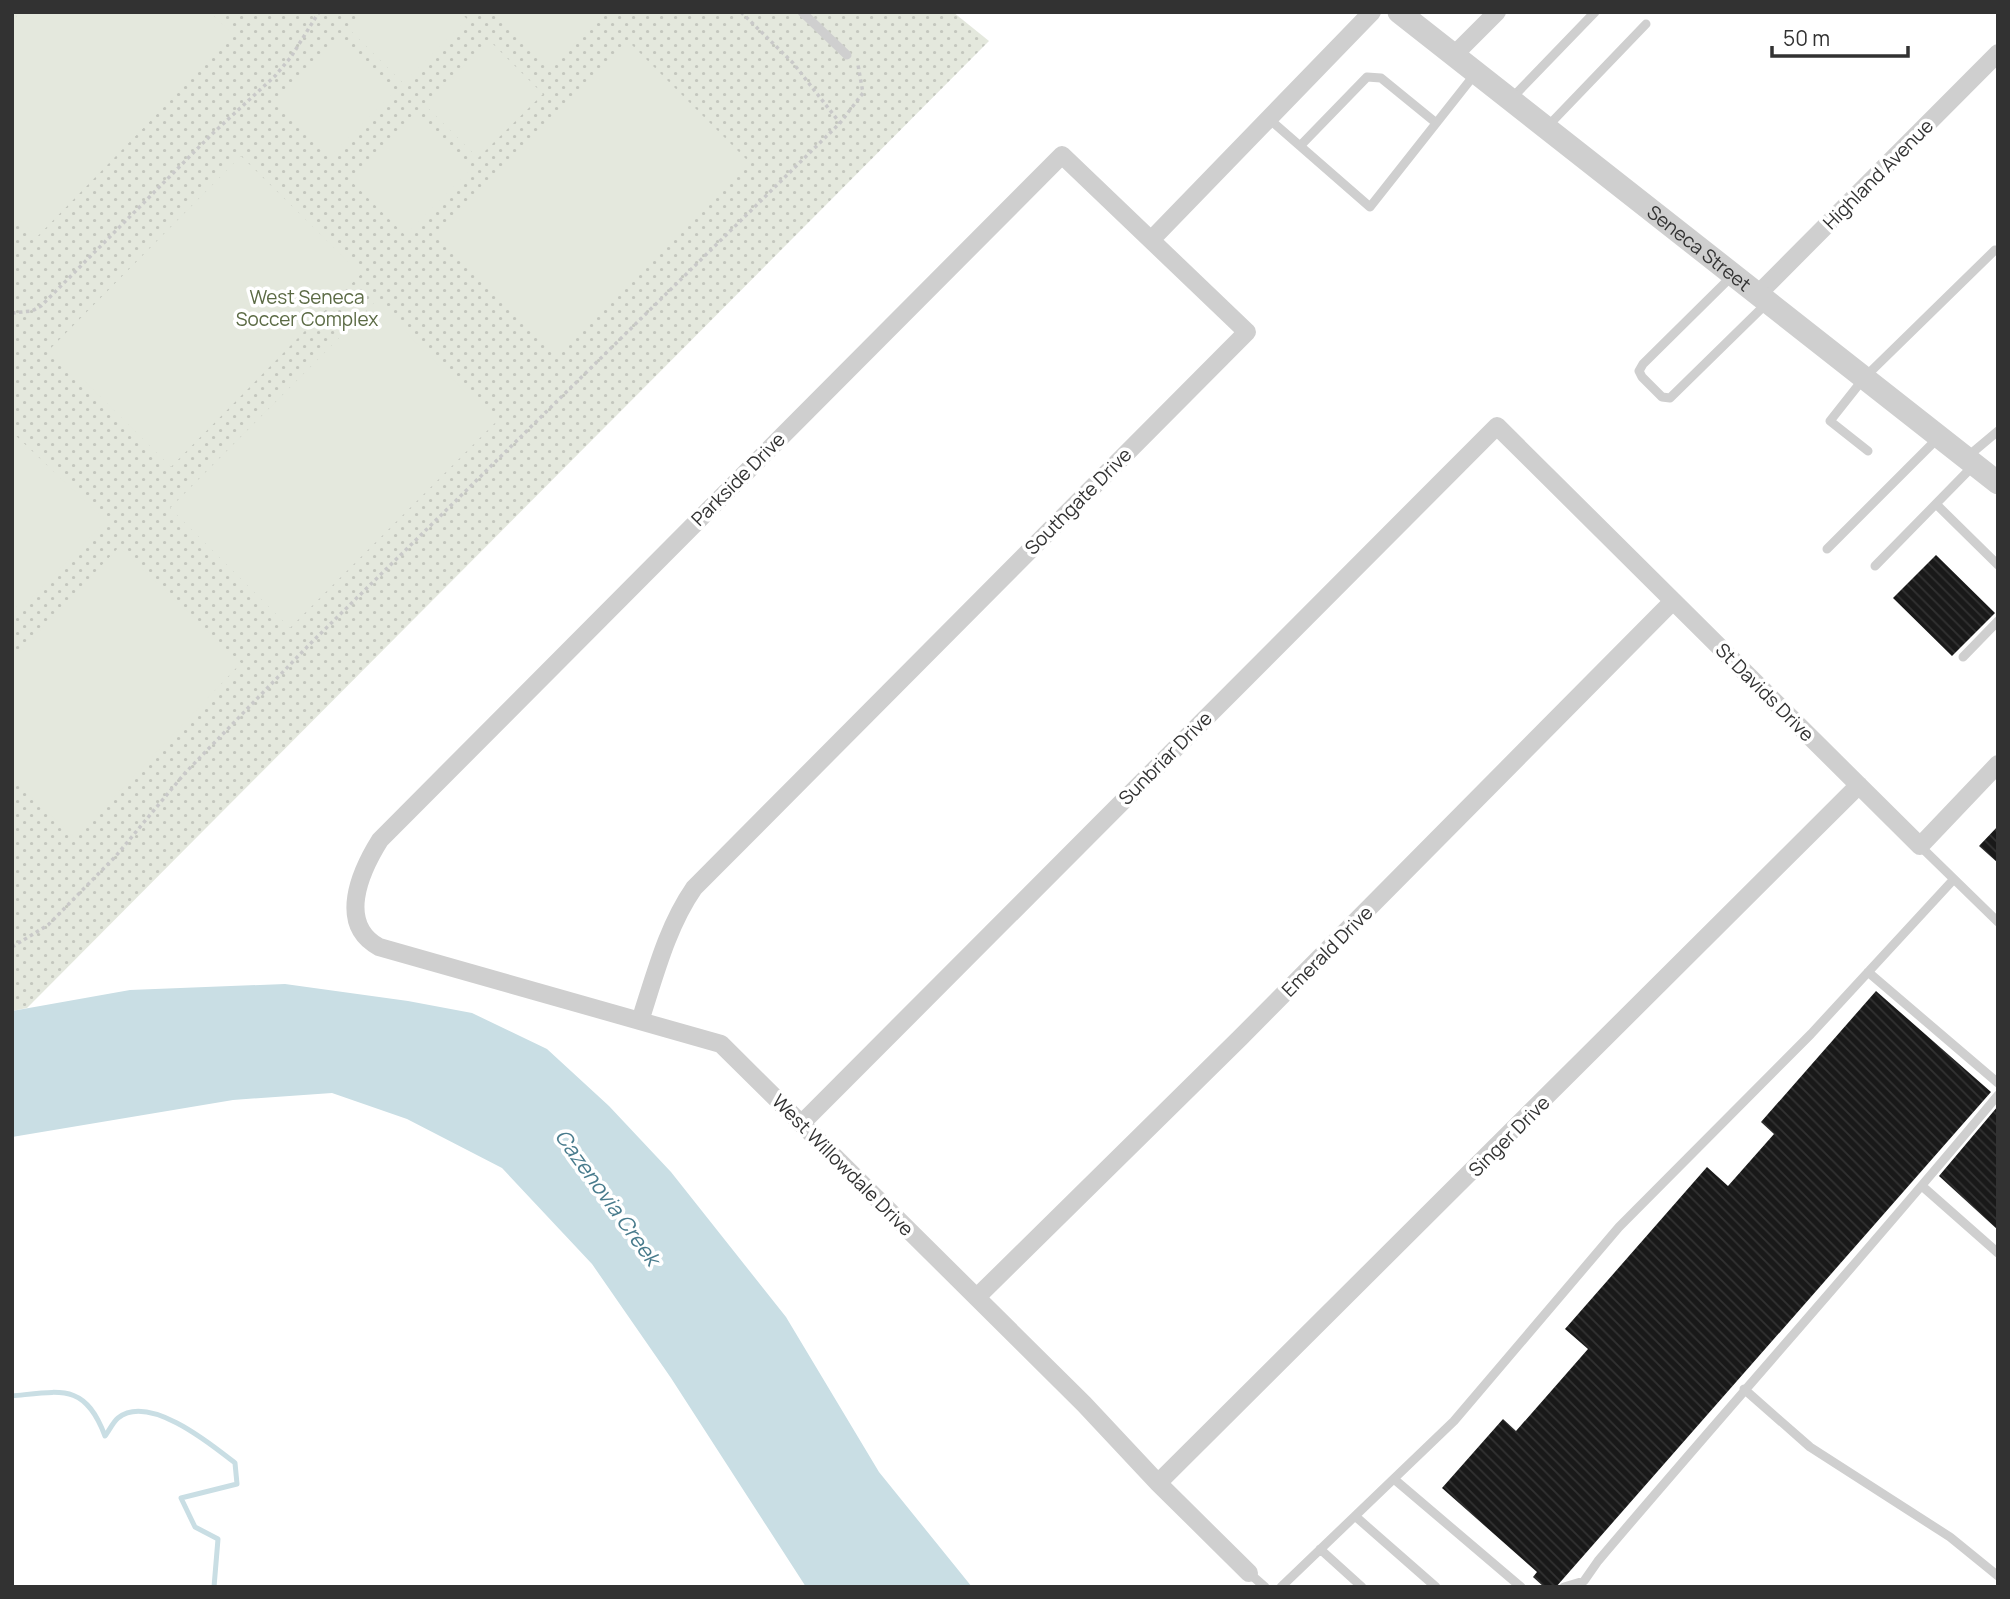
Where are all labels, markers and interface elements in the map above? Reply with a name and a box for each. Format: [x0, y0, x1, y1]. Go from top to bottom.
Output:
scale bar [1772, 14, 1909, 58]
text: 50 m [1783, 24, 1830, 52]
street label: Highland Avenue [1817, 113, 1939, 235]
street label: Seneca Street [1642, 199, 1757, 297]
park label: West Seneca Soccer Complex [236, 284, 378, 332]
street label: Parkside Drive [685, 426, 791, 532]
street label: Southgate Drive [1019, 442, 1137, 560]
street label: St Davids Drive [1710, 637, 1820, 747]
street label: Sunbriar Drive [1113, 706, 1217, 810]
street label: Emerald Drive [1276, 900, 1378, 1002]
street label: West Willowdale Drive [766, 1088, 920, 1242]
street label: Singer Drive [1463, 1090, 1555, 1182]
water label: Cazenovia Creek [549, 1123, 668, 1273]

